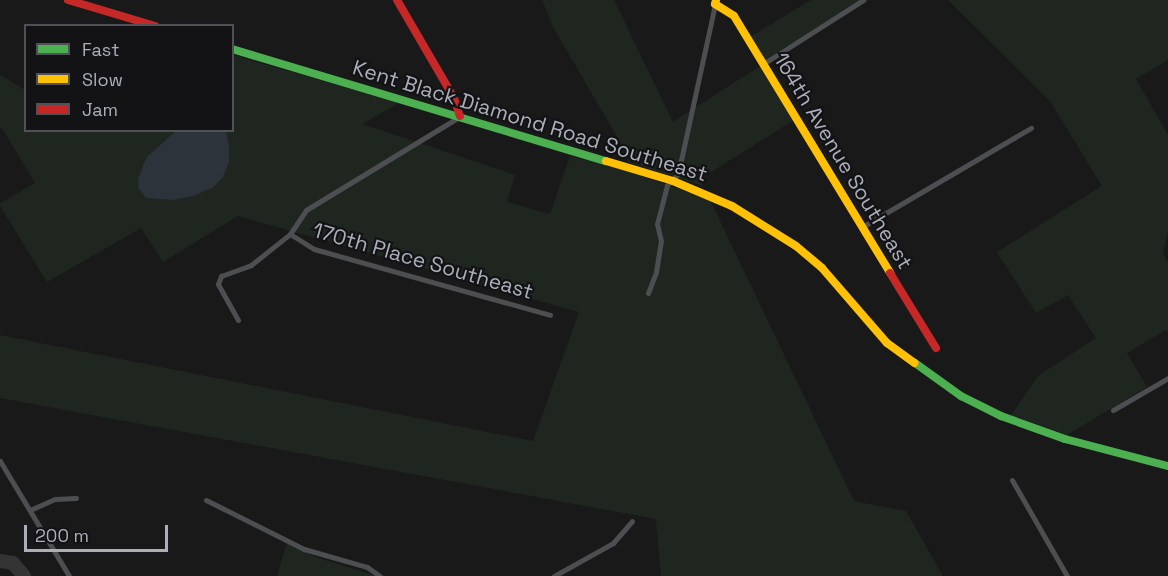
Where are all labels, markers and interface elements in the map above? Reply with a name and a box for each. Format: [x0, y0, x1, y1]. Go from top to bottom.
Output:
legend [24, 24, 234, 132]
text: Fast [82, 38, 119, 61]
street label: 164th Avenue Southeast [768, 48, 918, 274]
street label: Kent Black Diamond Road Southeast [350, 55, 710, 187]
text: Slow [82, 68, 123, 91]
text: Jam [82, 98, 118, 121]
street label: 170th Place Southeast [310, 217, 536, 305]
scale bar [27, 513, 171, 551]
text: 200 m [35, 524, 89, 547]

